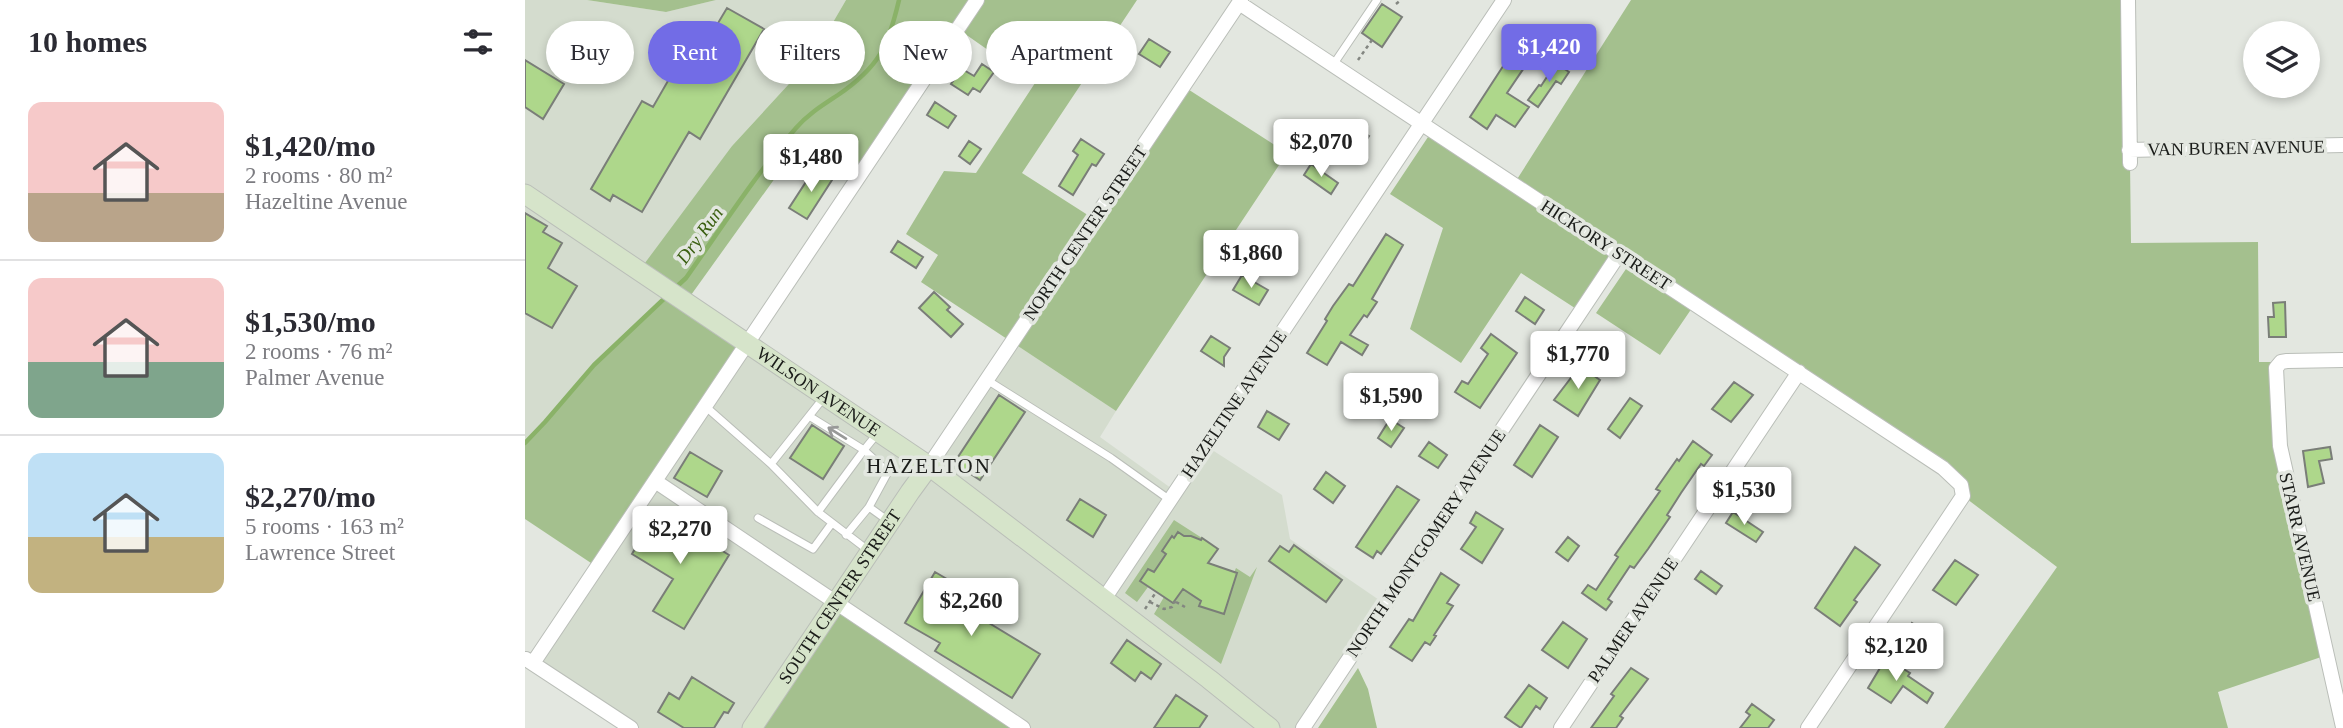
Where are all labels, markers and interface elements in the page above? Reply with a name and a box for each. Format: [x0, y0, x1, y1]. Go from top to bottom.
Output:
chip: Buy [546, 21, 634, 84]
chip: Rent [648, 21, 741, 84]
chip: Filters [755, 21, 865, 84]
chip: New [879, 21, 972, 84]
chip: Apartment [986, 21, 1137, 84]
map controls [2243, 21, 2320, 98]
button: layers [2243, 21, 2320, 98]
icon: filters [459, 23, 497, 61]
pin: $1,420 [1492, 24, 1606, 84]
text: 10 homes [28, 25, 147, 58]
text: $1,420 [1517, 34, 1581, 59]
pin: $2,070 [1264, 120, 1378, 179]
text: $1,420/mo [245, 129, 376, 162]
text: $2,070 [1289, 129, 1353, 154]
icon: home [84, 130, 168, 214]
pin: $1,480 [754, 134, 868, 194]
street label: VAN BUREN AVENUE [2147, 136, 2325, 160]
street label: NORTH CENTER STREET [1019, 142, 1151, 324]
text: $1,480 [779, 144, 843, 169]
text: 2 rooms · 80 m² [245, 163, 392, 188]
text: Hazeltine Avenue [245, 189, 407, 214]
street label: HICKORY STREET [1537, 196, 1675, 294]
water label: Dry Run [671, 203, 727, 269]
pin: $1,860 [1194, 230, 1308, 290]
text: $1,860 [1219, 240, 1283, 265]
text: $1,530/mo [245, 305, 376, 338]
icon: home [84, 306, 168, 390]
street label: HAZELTINE AVENUE [1177, 326, 1291, 482]
pin: $1,770 [1521, 332, 1635, 391]
text: 2 rooms · 76 m² [245, 339, 392, 364]
text: $1,770 [1546, 341, 1610, 366]
street label: WILSON AVENUE [753, 343, 884, 441]
text: Palmer Avenue [245, 365, 384, 390]
pin: $1,590 [1334, 374, 1448, 433]
text: $1,590 [1359, 383, 1423, 408]
one-way arrow [827, 425, 847, 439]
street label: NORTH MONTGOMERY AVENUE [1342, 426, 1510, 660]
district label: HAZELTON [866, 454, 992, 478]
pin: $1,530 [1687, 468, 1801, 527]
street label: STARR AVENUE [2275, 471, 2325, 603]
text: $1,530 [1712, 477, 1776, 502]
text: $2,270/mo [245, 480, 376, 513]
icon: home [84, 481, 168, 565]
pin: $2,270 [623, 506, 737, 566]
street label: SOUTH CENTER STREET [775, 506, 905, 687]
text: 5 rooms · 163 m² [245, 514, 404, 539]
text: $2,270 [648, 516, 712, 541]
text: Lawrence Street [245, 540, 395, 565]
street label: PALMER AVENUE [1584, 554, 1682, 686]
pin: $2,260 [914, 578, 1028, 638]
text: $2,260 [939, 588, 1003, 613]
pin: $2,120 [1839, 624, 1953, 683]
text: $2,120 [1864, 633, 1928, 658]

